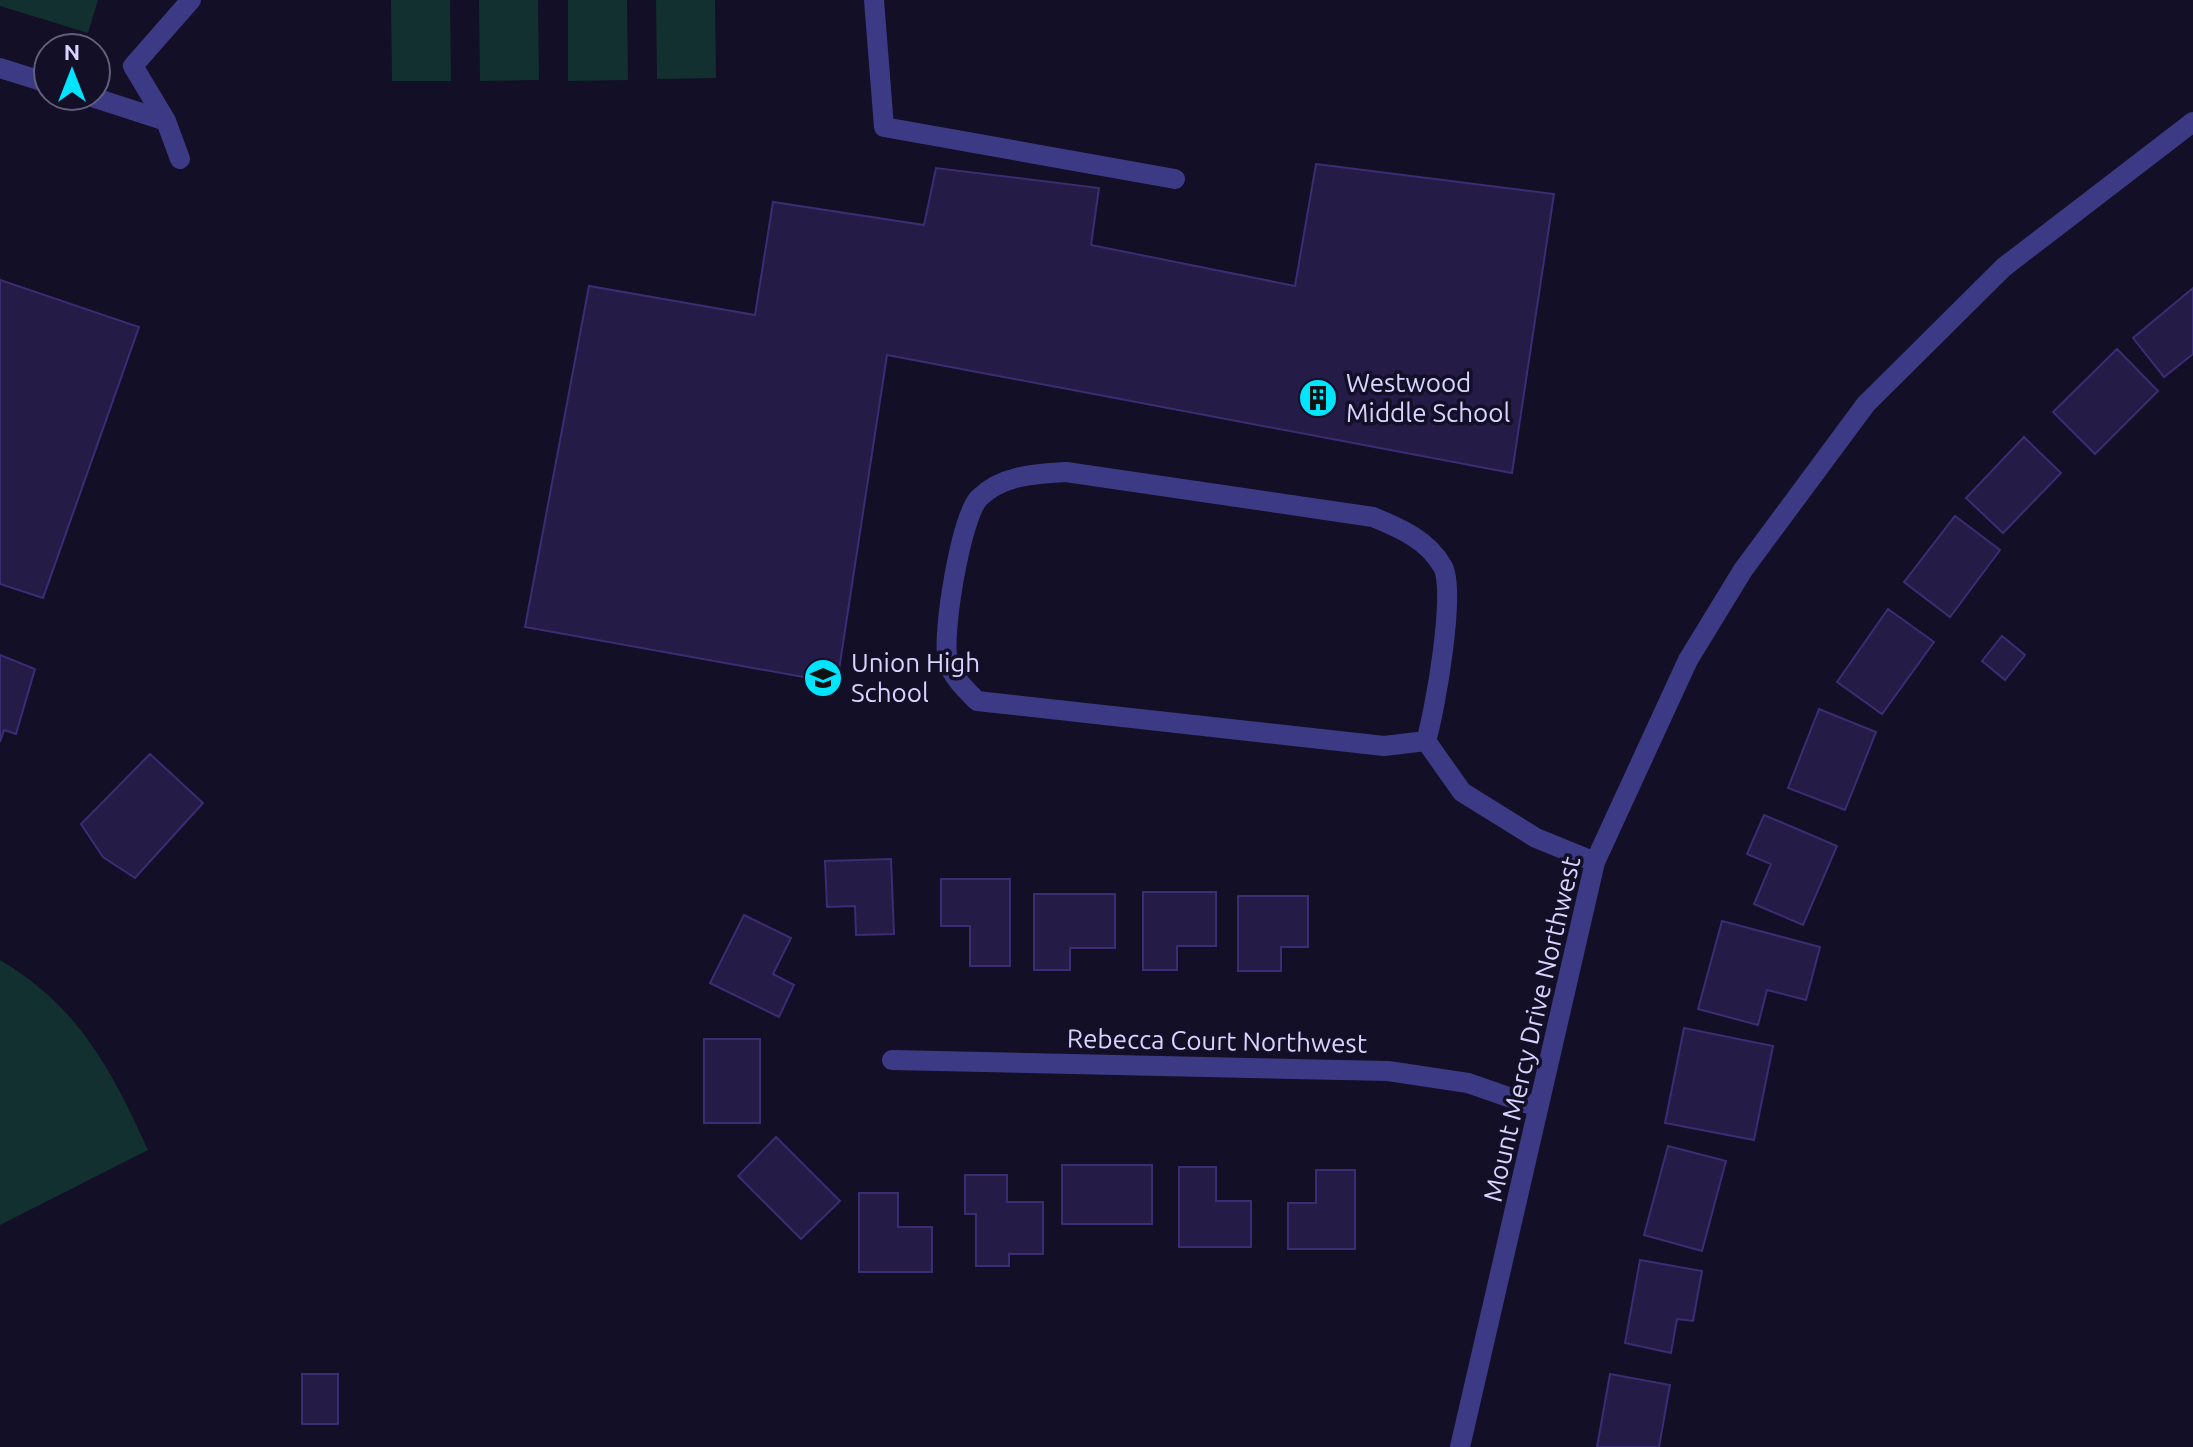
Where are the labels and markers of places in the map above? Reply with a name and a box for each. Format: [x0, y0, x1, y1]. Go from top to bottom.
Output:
place label: Westwood Middle School [1346, 368, 1510, 427]
building icon: Westwood Middle School [1297, 377, 1339, 419]
place label: Union High School [851, 648, 980, 707]
school or university icon: Union High School [802, 657, 844, 699]

